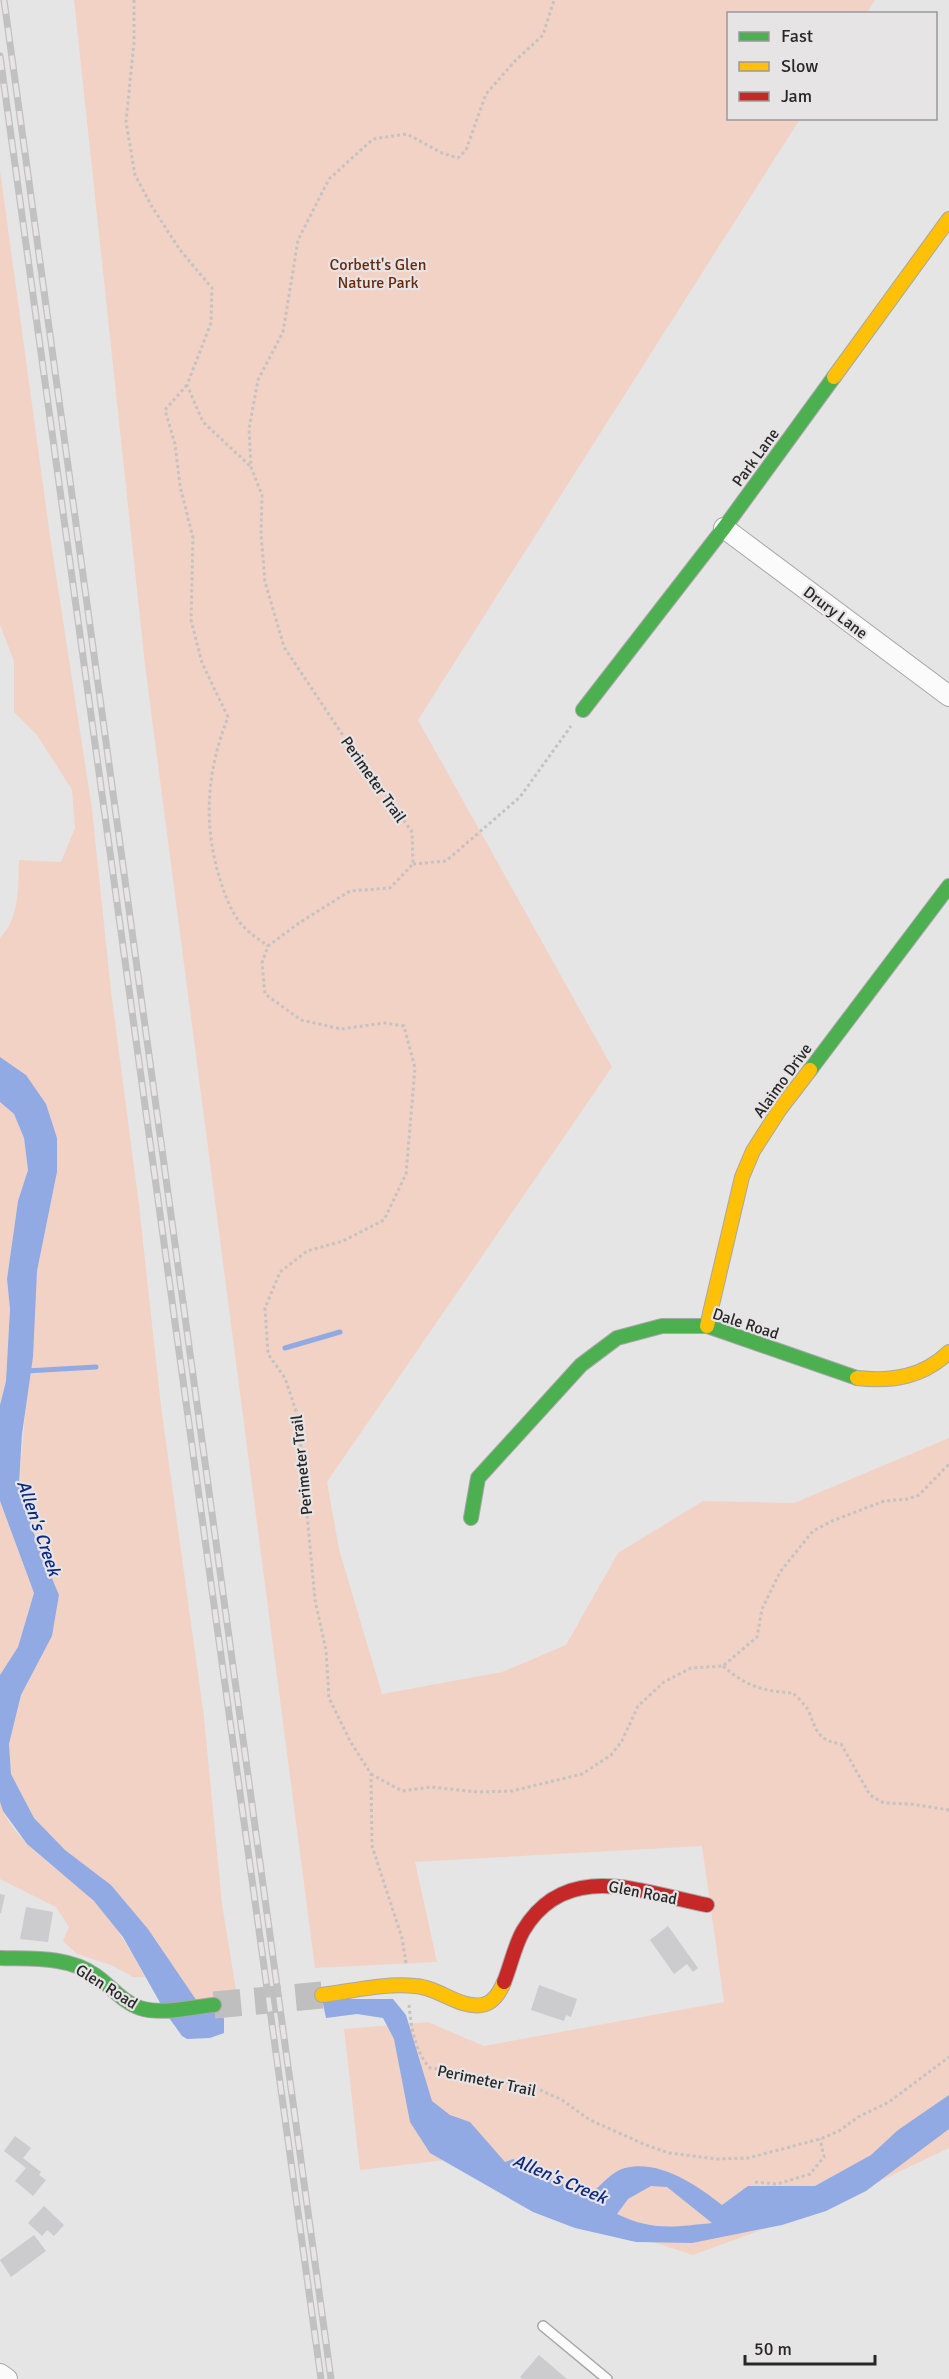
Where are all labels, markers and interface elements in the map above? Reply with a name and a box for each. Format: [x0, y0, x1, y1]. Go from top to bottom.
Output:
legend [727, 12, 937, 120]
text: Fast [781, 25, 813, 47]
text: Slow [781, 55, 818, 77]
text: Jam [781, 85, 812, 107]
park label: Corbett's Glen Nature Park [330, 255, 426, 293]
street label: Park Lane [728, 424, 784, 491]
street label: Drury Lane [799, 582, 872, 643]
street label: Perimeter Trail [336, 733, 410, 827]
street label: Alaimo Drive [749, 1039, 817, 1122]
street label: Dale Road [710, 1304, 781, 1344]
street label: Perimeter Trail [287, 1413, 317, 1516]
water label: Allen's Creek [12, 1477, 66, 1581]
street label: Glen Road [607, 1877, 679, 1909]
street label: Glen Road [72, 1960, 141, 2014]
street label: Perimeter Trail [435, 2061, 538, 2101]
water label: Allen's Creek [510, 2149, 612, 2209]
scale bar [745, 2328, 876, 2366]
text: 50 m [754, 2338, 792, 2360]

